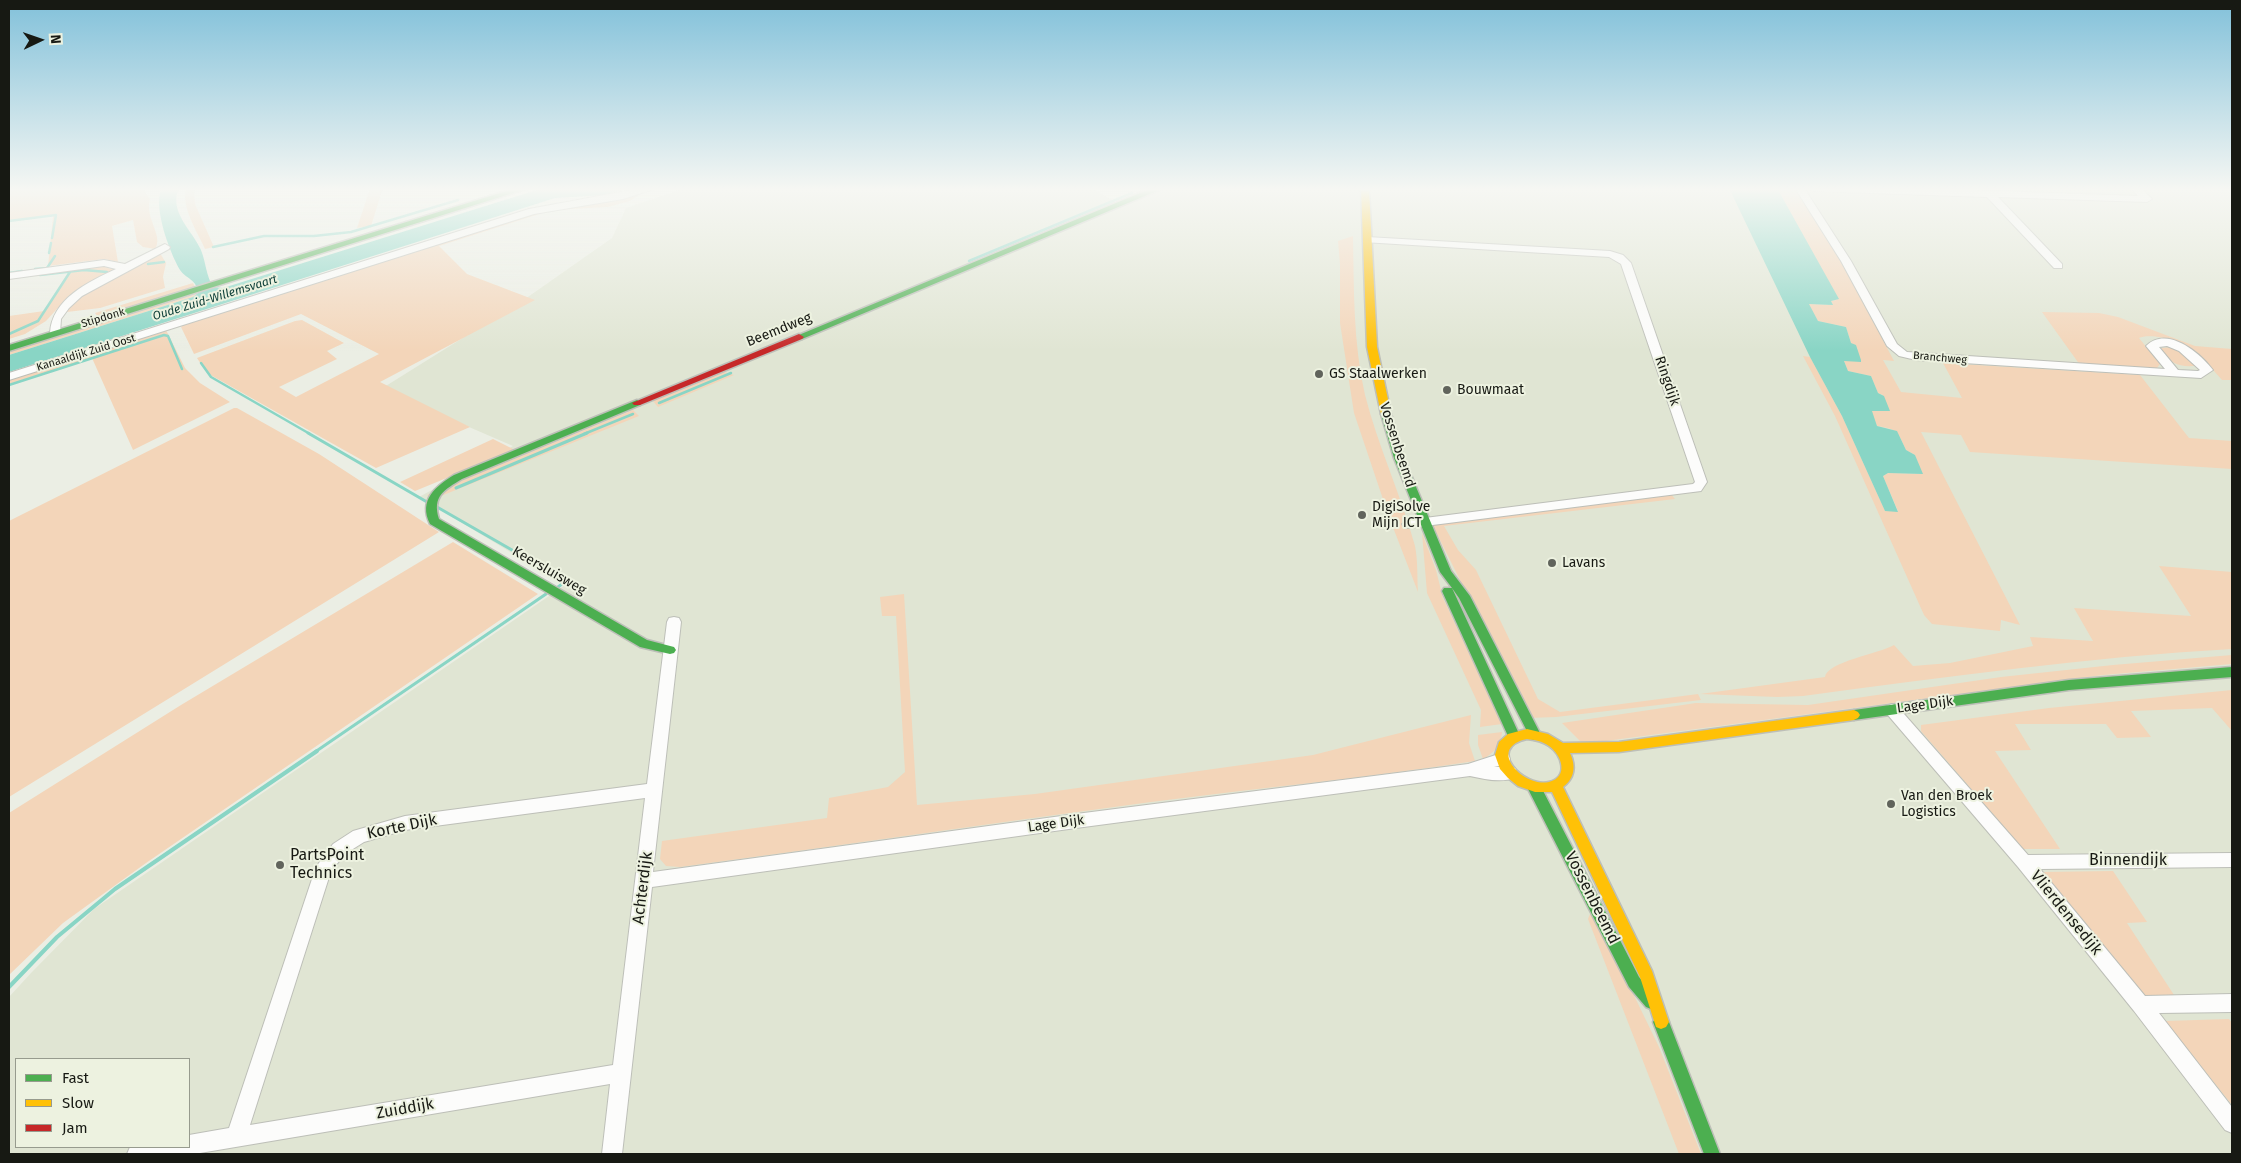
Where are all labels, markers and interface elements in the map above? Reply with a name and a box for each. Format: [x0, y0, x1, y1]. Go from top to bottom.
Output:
north arrow [15, 15, 65, 65]
text: N [47, 34, 64, 44]
water label: Oude Zuid-Willemsvaart [151, 272, 279, 324]
street label: Stipdonk [80, 305, 126, 331]
street label: Beemdweg [744, 309, 814, 351]
street label: Kanaaldijk Zuid Oost [35, 332, 137, 374]
street label: Branchweg [1912, 349, 1968, 367]
street label: Ringdijk [1651, 354, 1683, 408]
place label: GS Staalwerken [1329, 366, 1427, 382]
marker: GS Staalwerken [1313, 368, 1325, 380]
place label: Bouwmaat [1457, 382, 1524, 398]
marker: Bouwmaat [1441, 384, 1453, 396]
street label: Vossenbeemd [1375, 400, 1419, 490]
place label: DigiSolve Mijn ICT [1372, 499, 1430, 532]
marker: DigiSolve Mijn ICT [1356, 509, 1368, 521]
street label: Keersluisweg [509, 543, 589, 599]
place label: Lavans [1562, 555, 1605, 571]
marker: Lavans [1546, 557, 1558, 569]
street label: Lage Dijk [1896, 693, 1954, 717]
place label: Van den Broek Logistics [1901, 788, 1992, 820]
marker: Van den Broek Logistics [1885, 798, 1897, 810]
street label: Korte Dijk [365, 810, 439, 844]
street label: Lage Dijk [1027, 812, 1085, 836]
place label: PartsPoint Technics [290, 846, 364, 884]
street label: Vossenbeemd [1561, 849, 1623, 947]
street label: Achterdijk [629, 851, 657, 925]
street label: Binnendijk [2089, 851, 2167, 871]
marker: PartsPoint Technics [274, 859, 286, 871]
street label: Vlierdensedijk [2026, 867, 2106, 959]
legend [15, 1058, 190, 1148]
text: Fast [62, 1069, 89, 1087]
text: Slow [62, 1094, 94, 1112]
street label: Zuiddijk [375, 1094, 435, 1124]
text: Jam [62, 1119, 88, 1137]

